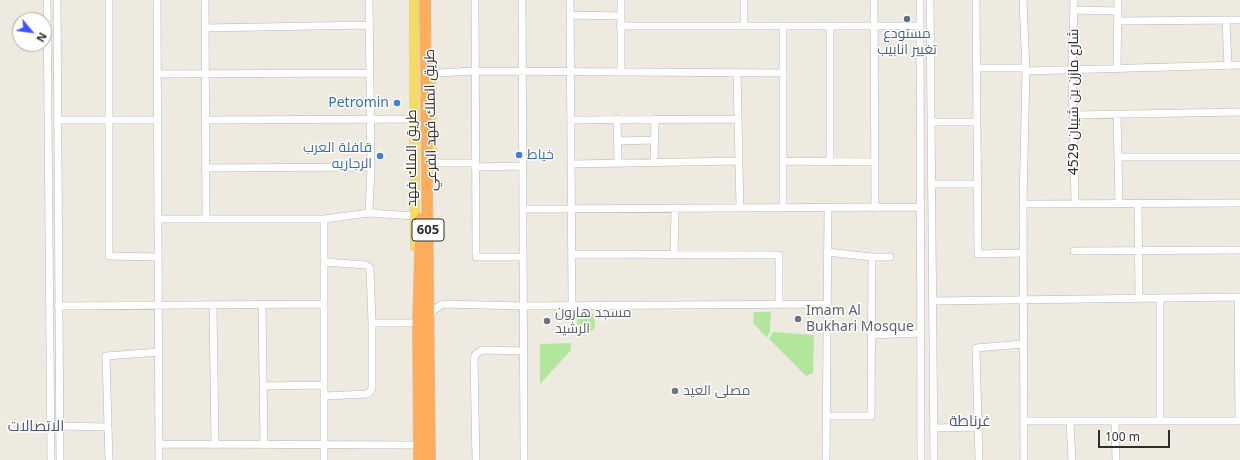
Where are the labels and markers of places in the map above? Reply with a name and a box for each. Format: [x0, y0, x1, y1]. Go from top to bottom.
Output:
marker: مستودع تغيير انابيب [902, 14, 912, 24]
place label: مستودع تغيير انابيب [877, 26, 937, 58]
place label: Petromin [328, 95, 389, 111]
marker: Petromin [392, 98, 402, 108]
place label: قافلة العرب الرجاريه [303, 140, 372, 172]
place label: خياط [527, 147, 554, 163]
marker: خياط [514, 150, 524, 160]
marker: قافلة العرب الرجاريه [375, 151, 385, 161]
place label: Imam Al Bukhari Mosque [806, 303, 914, 336]
place label: مسجد هارون الرشيد [555, 305, 632, 338]
marker: Imam Al Bukhari Mosque [793, 314, 803, 324]
marker: مسجد هارون الرشيد [542, 316, 552, 326]
place label: مصلى العيد [683, 383, 750, 399]
marker: مصلى العيد [670, 386, 680, 396]

